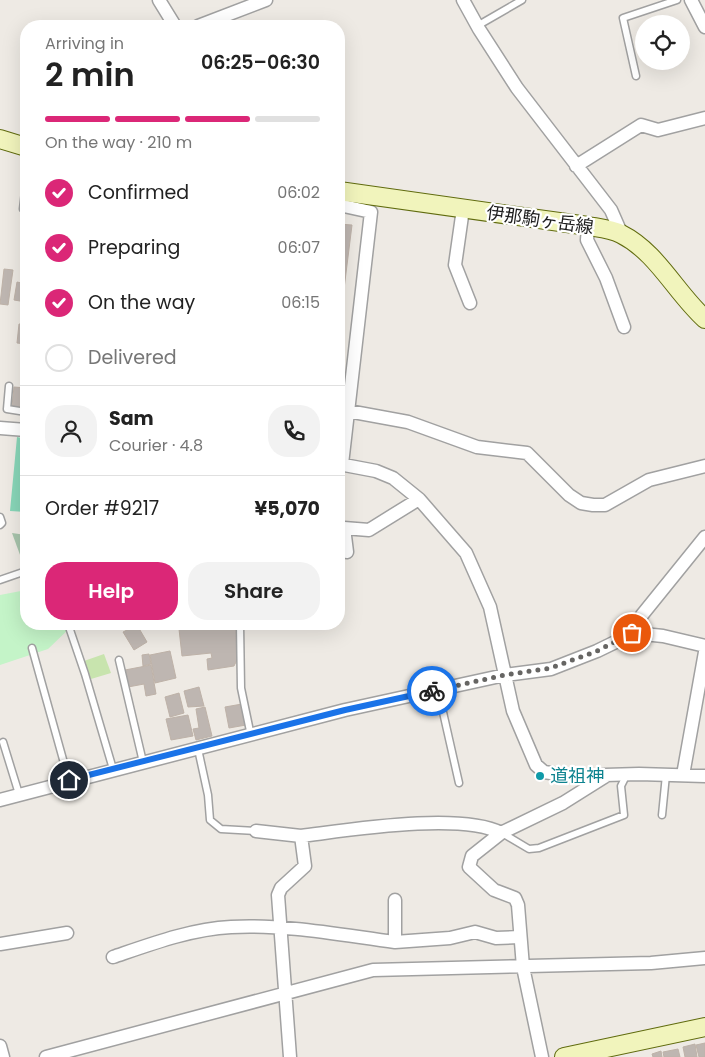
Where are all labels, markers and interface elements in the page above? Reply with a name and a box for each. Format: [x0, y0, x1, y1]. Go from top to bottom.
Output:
map controls [635, 15, 690, 70]
button: locate [635, 15, 690, 70]
text: Arriving in [45, 32, 124, 55]
text: 06:25–06:30 [201, 49, 320, 76]
text: 2 min [45, 52, 135, 97]
text: On the way · 210 m [45, 131, 192, 154]
icon: check [45, 179, 73, 207]
text: Confirmed [88, 179, 189, 206]
text: 06:02 [277, 181, 320, 204]
street label: 伊那駒ヶ岳線 [485, 200, 595, 239]
icon: check [45, 234, 73, 262]
text: Preparing [88, 234, 180, 261]
text: 06:07 [278, 236, 320, 259]
icon: check [45, 289, 73, 317]
text: On the way [88, 289, 195, 316]
text: 06:15 [281, 291, 320, 314]
text: Delivered [88, 344, 177, 371]
button: person [45, 405, 97, 457]
text: Sam [109, 405, 154, 432]
button: phone [268, 405, 320, 457]
text: Courier · 4.8 [109, 434, 203, 457]
text: Order #9217 [45, 495, 159, 522]
text: ¥5,070 [255, 495, 320, 522]
button: Help [45, 562, 178, 620]
button: Share [188, 562, 320, 620]
pin [611, 612, 653, 654]
icon: bag [618, 619, 646, 647]
courier [407, 666, 457, 716]
icon: bike [418, 677, 446, 705]
pin [48, 759, 90, 801]
place label: 道祖神 [550, 763, 604, 788]
icon: home [55, 766, 83, 794]
marker: 道祖神 [534, 770, 546, 782]

